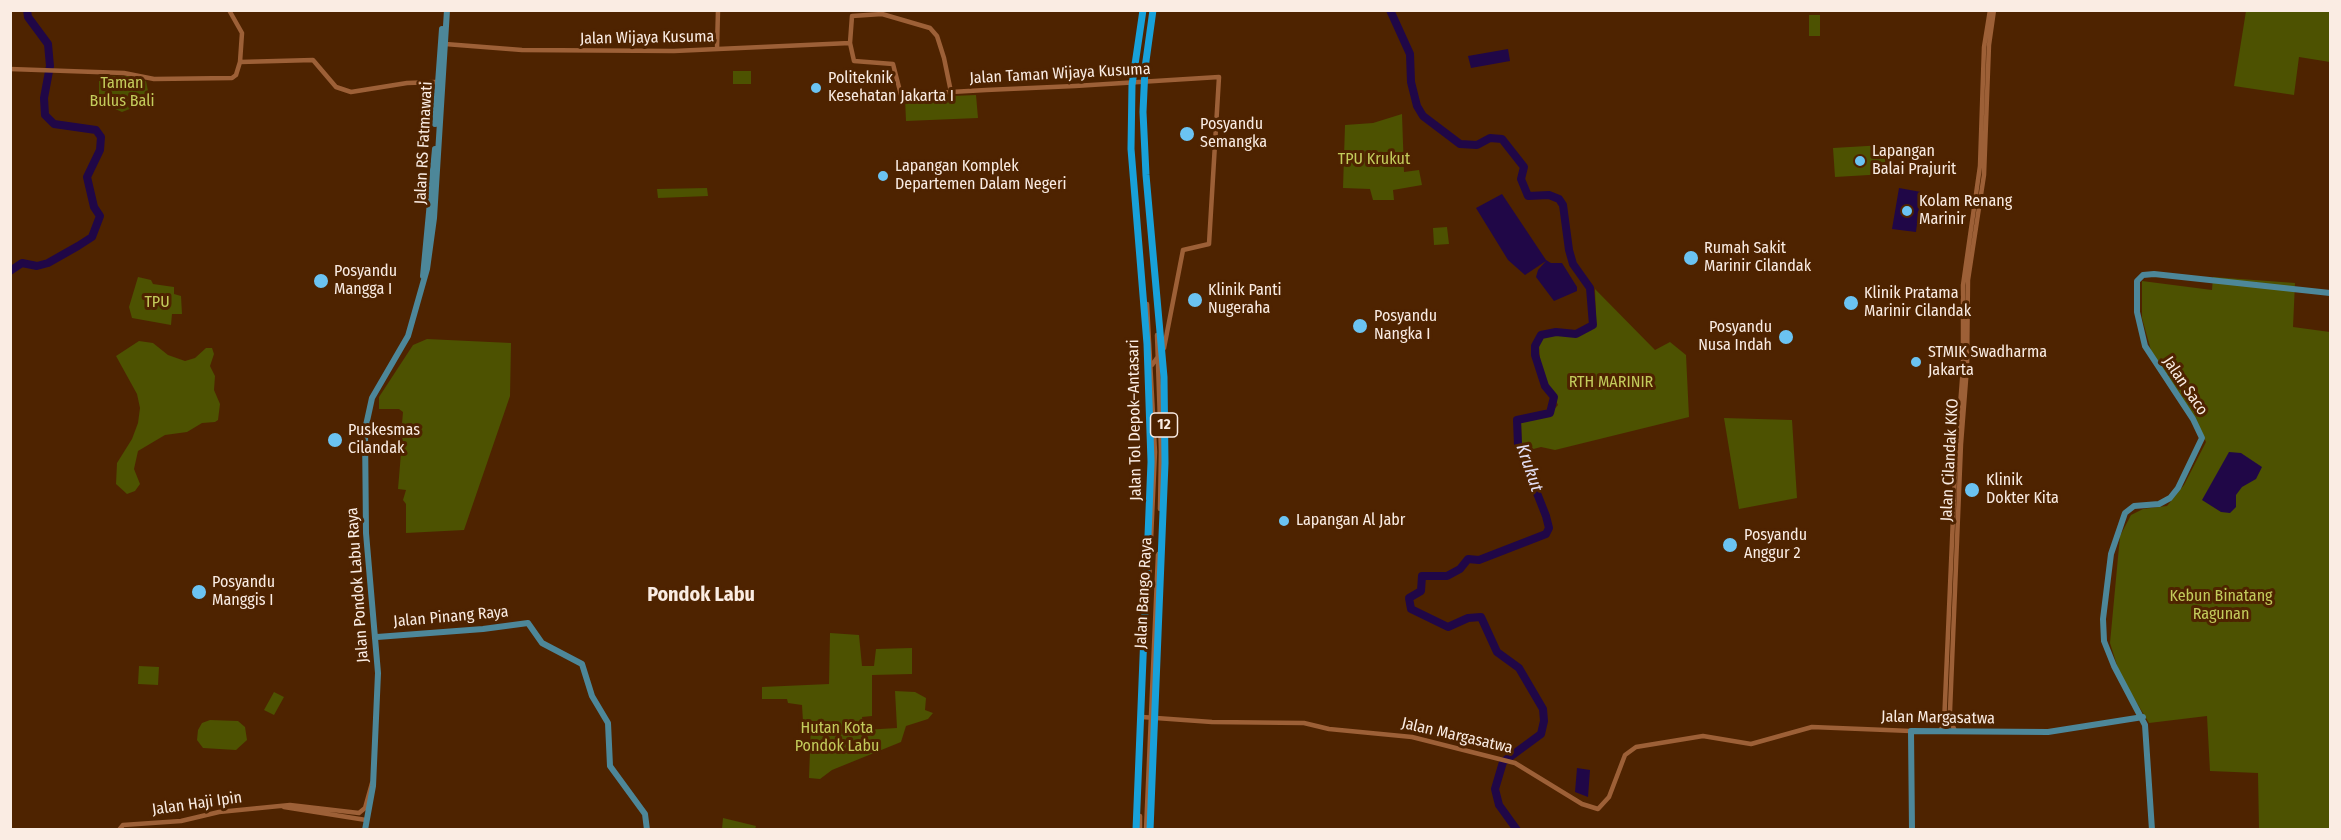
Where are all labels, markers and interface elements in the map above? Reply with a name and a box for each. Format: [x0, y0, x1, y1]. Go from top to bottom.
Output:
street label: Jalan Wijaya Kusuma [580, 27, 714, 49]
street label: Jalan Taman Wijaya Kusuma [969, 60, 1151, 88]
place label: Politeknik Kesehatan Jakarta I [828, 69, 954, 107]
park label: Taman Bulus Bali [90, 74, 154, 112]
street label: Jalan RS Fatmawati [411, 81, 437, 205]
marker: Politeknik Kesehatan Jakarta I [809, 81, 823, 95]
place label: Posyandu Semangka [1200, 115, 1267, 153]
marker: Posyandu Semangka [1178, 125, 1196, 143]
place label: Lapangan Balai Prajurit [1872, 142, 1956, 180]
park label: TPU Krukut [1338, 150, 1410, 170]
marker: Lapangan Balai Prajurit [1853, 154, 1867, 168]
place label: Lapangan Komplek Departemen Dalam Negeri [895, 157, 1067, 195]
marker: Lapangan Komplek Departemen Dalam Negeri [876, 169, 890, 183]
place label: Kolam Renang Marinir [1919, 192, 2012, 230]
marker: Kolam Renang Marinir [1900, 204, 1914, 218]
place label: Rumah Sakit Marinir Cilandak [1704, 239, 1811, 277]
marker: Rumah Sakit Marinir Cilandak [1682, 249, 1700, 267]
place label: Posyandu Mangga I [334, 262, 397, 300]
marker: Posyandu Mangga I [312, 272, 330, 290]
place label: Klinik Panti Nugeraha [1208, 281, 1281, 319]
place label: Klinik Pratama Marinir Cilandak [1864, 284, 1971, 322]
marker: Klinik Panti Nugeraha [1186, 291, 1204, 309]
park label: TPU [144, 293, 170, 313]
marker: Klinik Pratama Marinir Cilandak [1842, 294, 1860, 312]
place label: Posyandu Nangka I [1374, 307, 1437, 345]
marker: Posyandu Nangka I [1351, 317, 1369, 335]
place label: Posyandu Nusa Indah [1698, 318, 1772, 356]
marker: Posyandu Nusa Indah [1777, 328, 1795, 346]
street label: Jalan Tol Depok–Antasari [1124, 339, 1146, 501]
place label: STMIK Swadharma Jakarta [1928, 343, 2047, 381]
street label: Jalan Saco [2158, 353, 2212, 419]
marker: STMIK Swadharma Jakarta [1909, 355, 1923, 369]
park label: RTH MARINIR [1569, 373, 1653, 393]
street label: Jalan Cilandak KKO [1937, 398, 1963, 522]
road number: 12 [1150, 413, 1178, 437]
place label: Puskesmas Cilandak [348, 421, 420, 459]
marker: Puskesmas Cilandak [326, 431, 344, 449]
water label: Krukut [1511, 441, 1547, 495]
place label: Klinik Dokter Kita [1986, 471, 2059, 509]
marker: Klinik Dokter Kita [1963, 481, 1981, 499]
street label: Jalan Pondok Labu Raya [343, 507, 373, 663]
place label: Lapangan Al Jabr [1296, 511, 1405, 531]
marker: Lapangan Al Jabr [1277, 514, 1291, 528]
place label: Posyandu Anggur 2 [1744, 526, 1807, 564]
marker: Posyandu Anggur 2 [1721, 536, 1739, 554]
street label: Jalan Bango Raya [1131, 537, 1157, 649]
place label: Posyandu Manggis I [212, 573, 275, 611]
marker: Posyandu Manggis I [190, 583, 208, 601]
district label: Pondok Labu [647, 583, 755, 607]
park label: Kebun Binatang Ragunan [2169, 587, 2273, 625]
street label: Jalan Pinang Raya [393, 602, 509, 632]
street label: Jalan Margasatwa [1881, 707, 1995, 729]
street label: Jalan Margasatwa [1399, 714, 1515, 758]
park label: Hutan Kota Pondok Labu [795, 719, 879, 757]
street label: Jalan Haji Ipin [151, 788, 243, 820]

